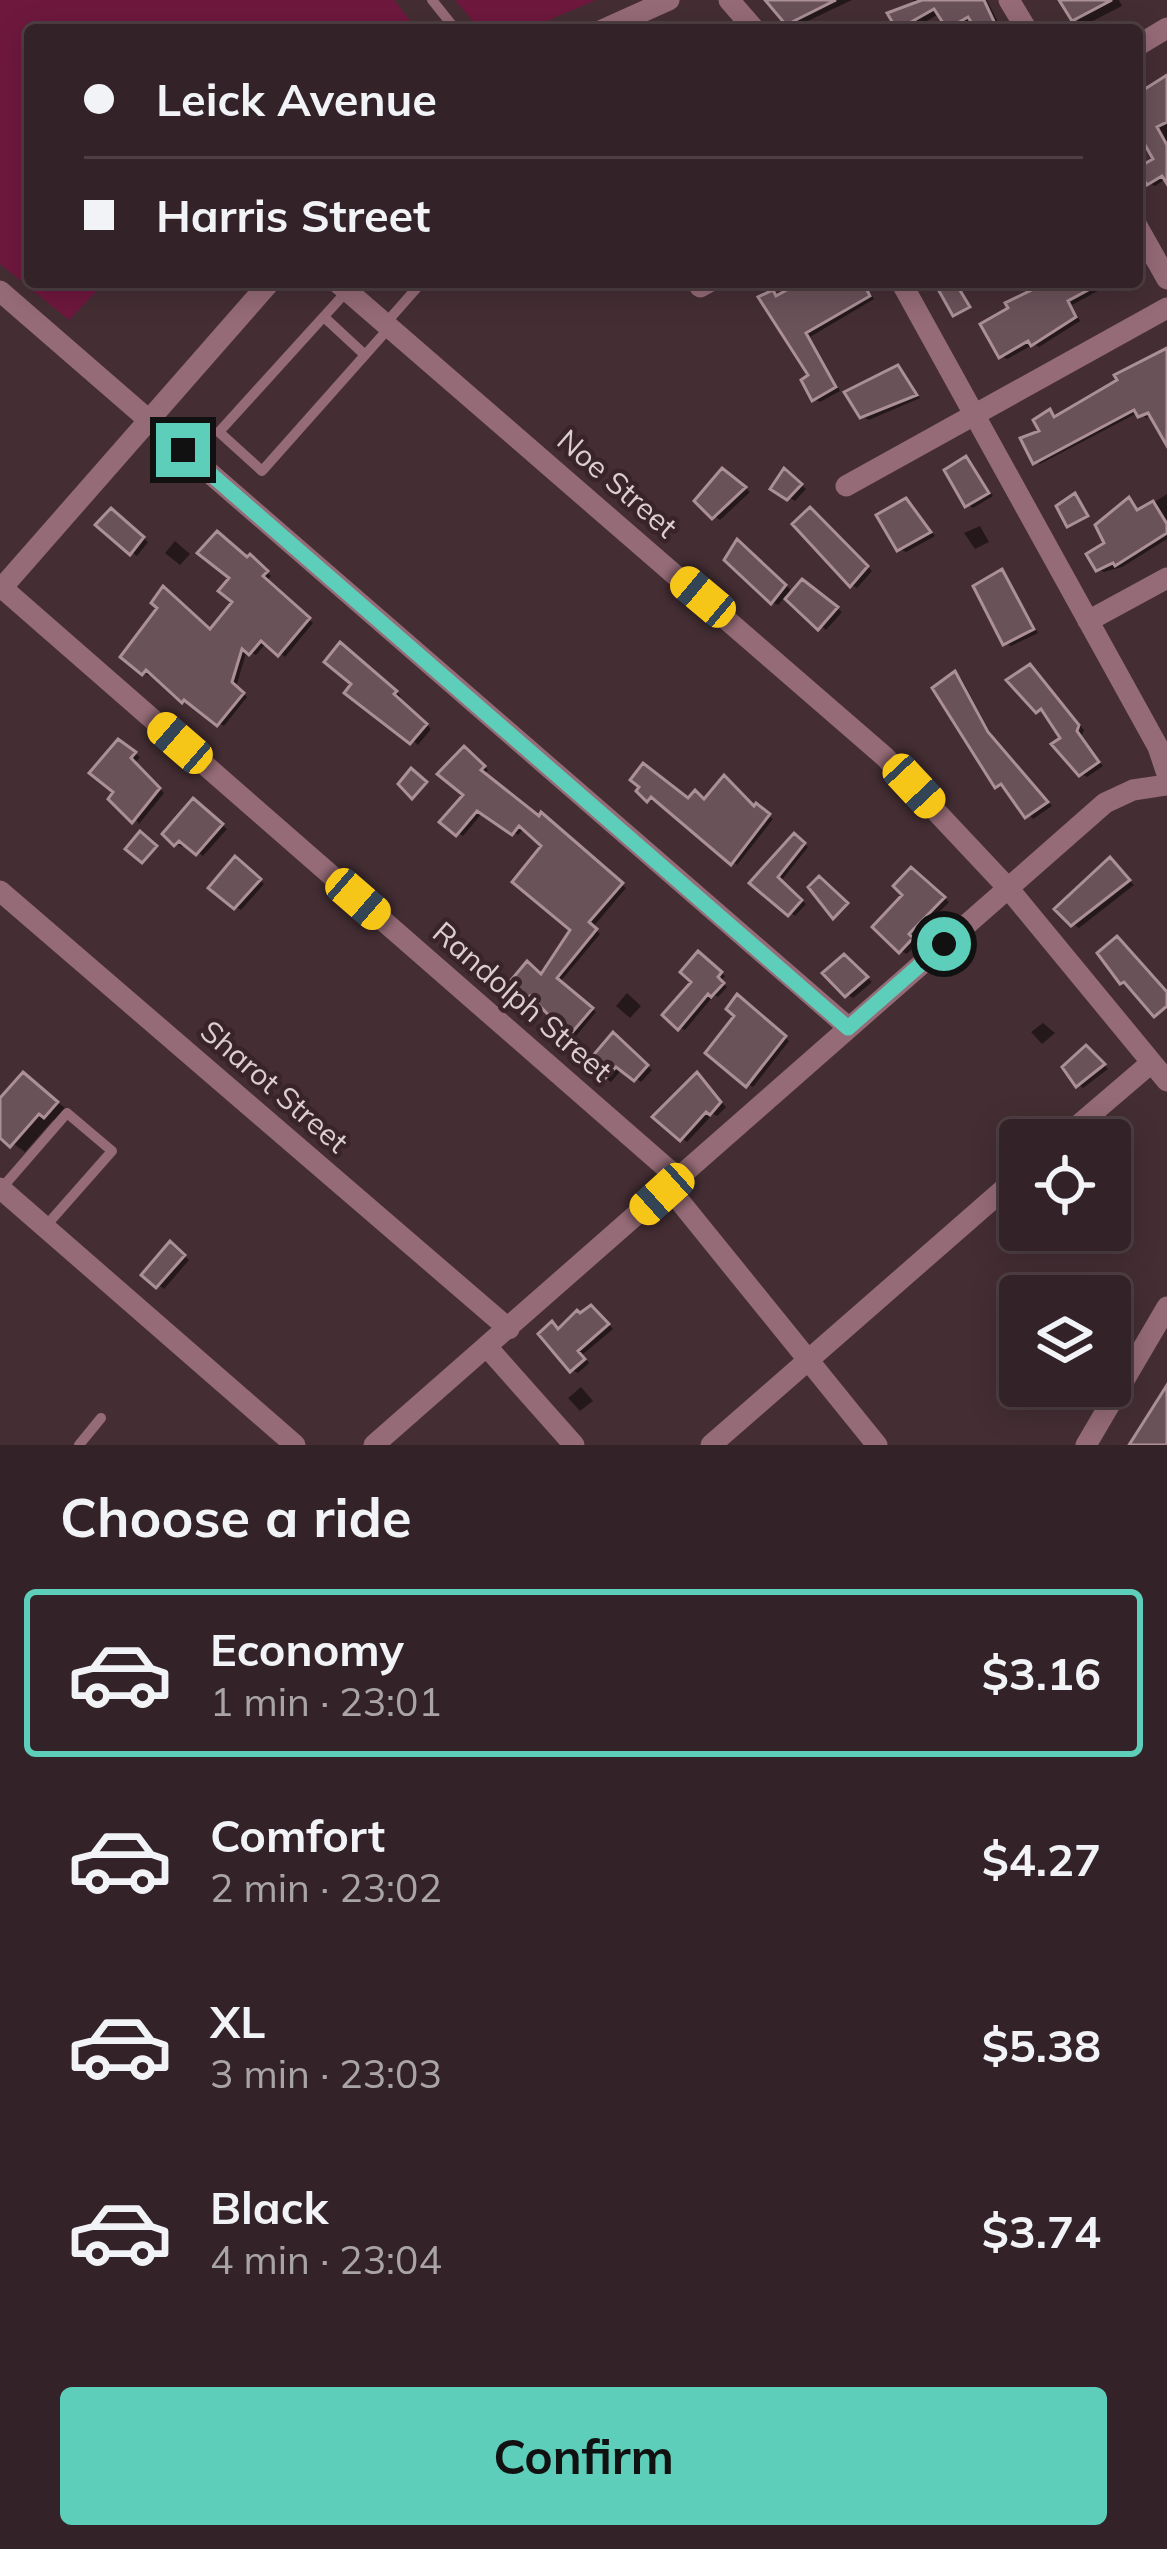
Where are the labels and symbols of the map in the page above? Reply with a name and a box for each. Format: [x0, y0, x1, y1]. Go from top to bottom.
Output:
street label: Noe Street [550, 421, 685, 546]
route end [156, 423, 210, 477]
car [664, 560, 742, 634]
car [141, 706, 219, 780]
car [876, 747, 952, 825]
car [319, 862, 397, 936]
street label: Randolph Street [425, 913, 620, 1089]
route start [917, 917, 971, 971]
street label: Sharot Street [193, 1012, 356, 1161]
car [623, 1157, 701, 1231]

